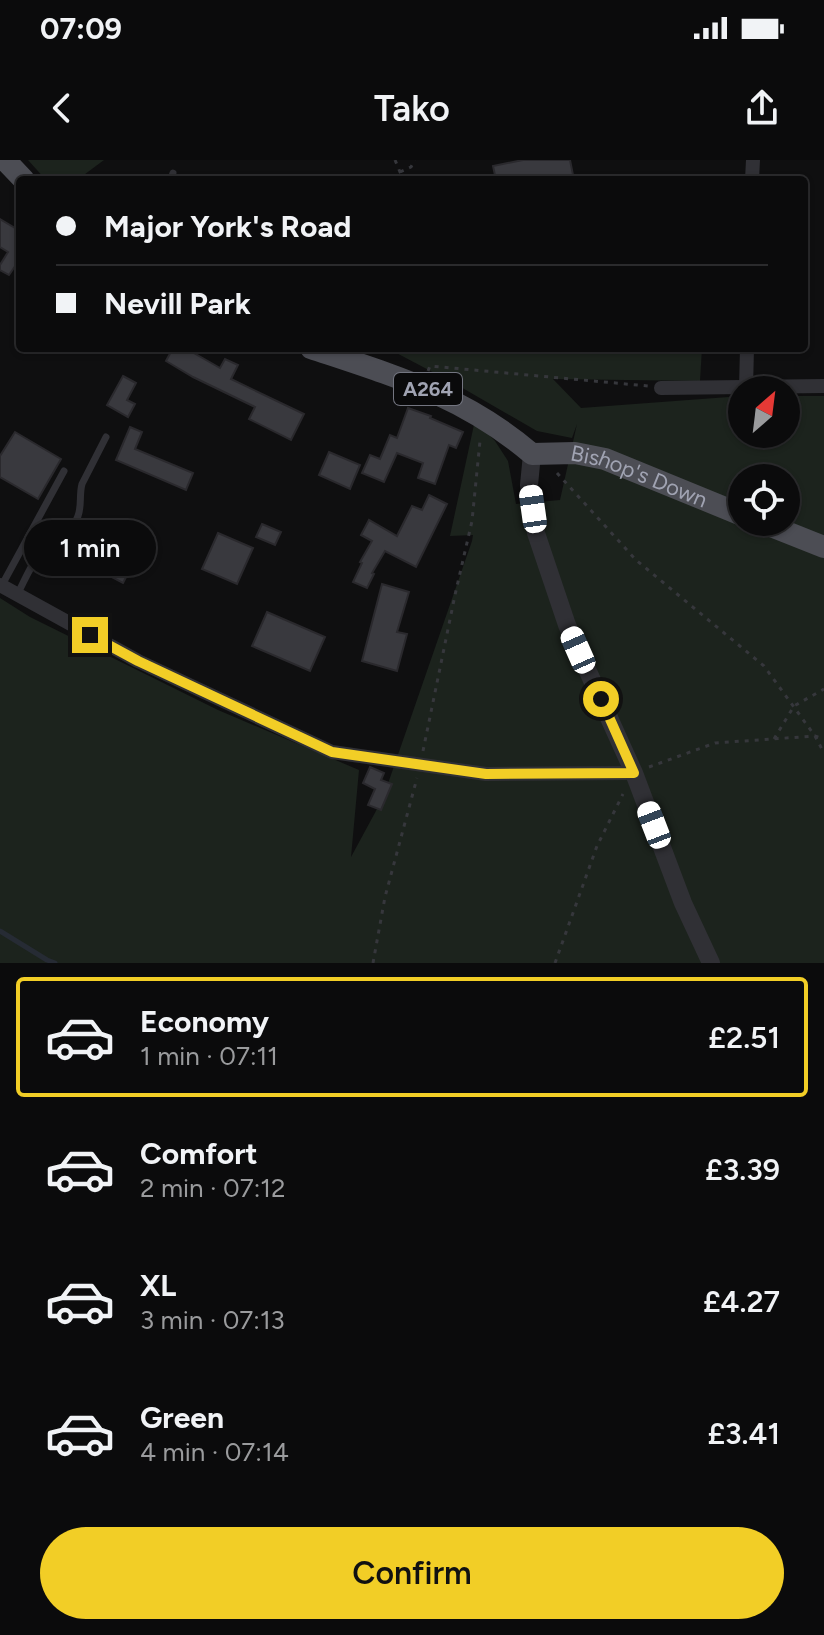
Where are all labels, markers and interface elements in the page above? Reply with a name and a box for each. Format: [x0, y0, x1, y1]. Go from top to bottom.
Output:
text: 07:09 [40, 10, 122, 47]
icon: back [40, 86, 84, 130]
icon: share [740, 86, 784, 130]
text: Tako [374, 87, 450, 130]
text: Major York's Road [104, 208, 351, 245]
text: Nevill Park [104, 285, 251, 322]
road number: A264 [394, 373, 462, 405]
north arrow [728, 376, 800, 448]
map controls [728, 376, 800, 536]
street label: Bishop's Down [568, 439, 712, 513]
button: locate [728, 464, 800, 536]
car [518, 484, 548, 534]
callout: 1 min [24, 519, 156, 575]
text: 1 min [60, 532, 120, 564]
route end [72, 617, 108, 653]
car [557, 623, 599, 677]
route start [583, 681, 619, 717]
car [634, 798, 674, 852]
icon: car [44, 1001, 116, 1073]
text: Economy [140, 1003, 269, 1040]
text: £2.51 [708, 1019, 780, 1056]
text: 1 min · 07:11 [140, 1040, 278, 1072]
icon: car [44, 1133, 116, 1205]
text: Comfort [140, 1135, 258, 1172]
text: £3.39 [705, 1151, 780, 1188]
text: 2 min · 07:12 [140, 1172, 286, 1204]
icon: car [44, 1265, 116, 1337]
text: XL [140, 1267, 176, 1304]
text: £4.27 [703, 1283, 780, 1320]
text: 3 min · 07:13 [140, 1304, 285, 1336]
icon: car [44, 1397, 116, 1469]
text: Green [140, 1399, 224, 1436]
text: £3.41 [707, 1415, 780, 1452]
text: 4 min · 07:14 [140, 1436, 289, 1468]
button: Confirm [40, 1527, 784, 1619]

